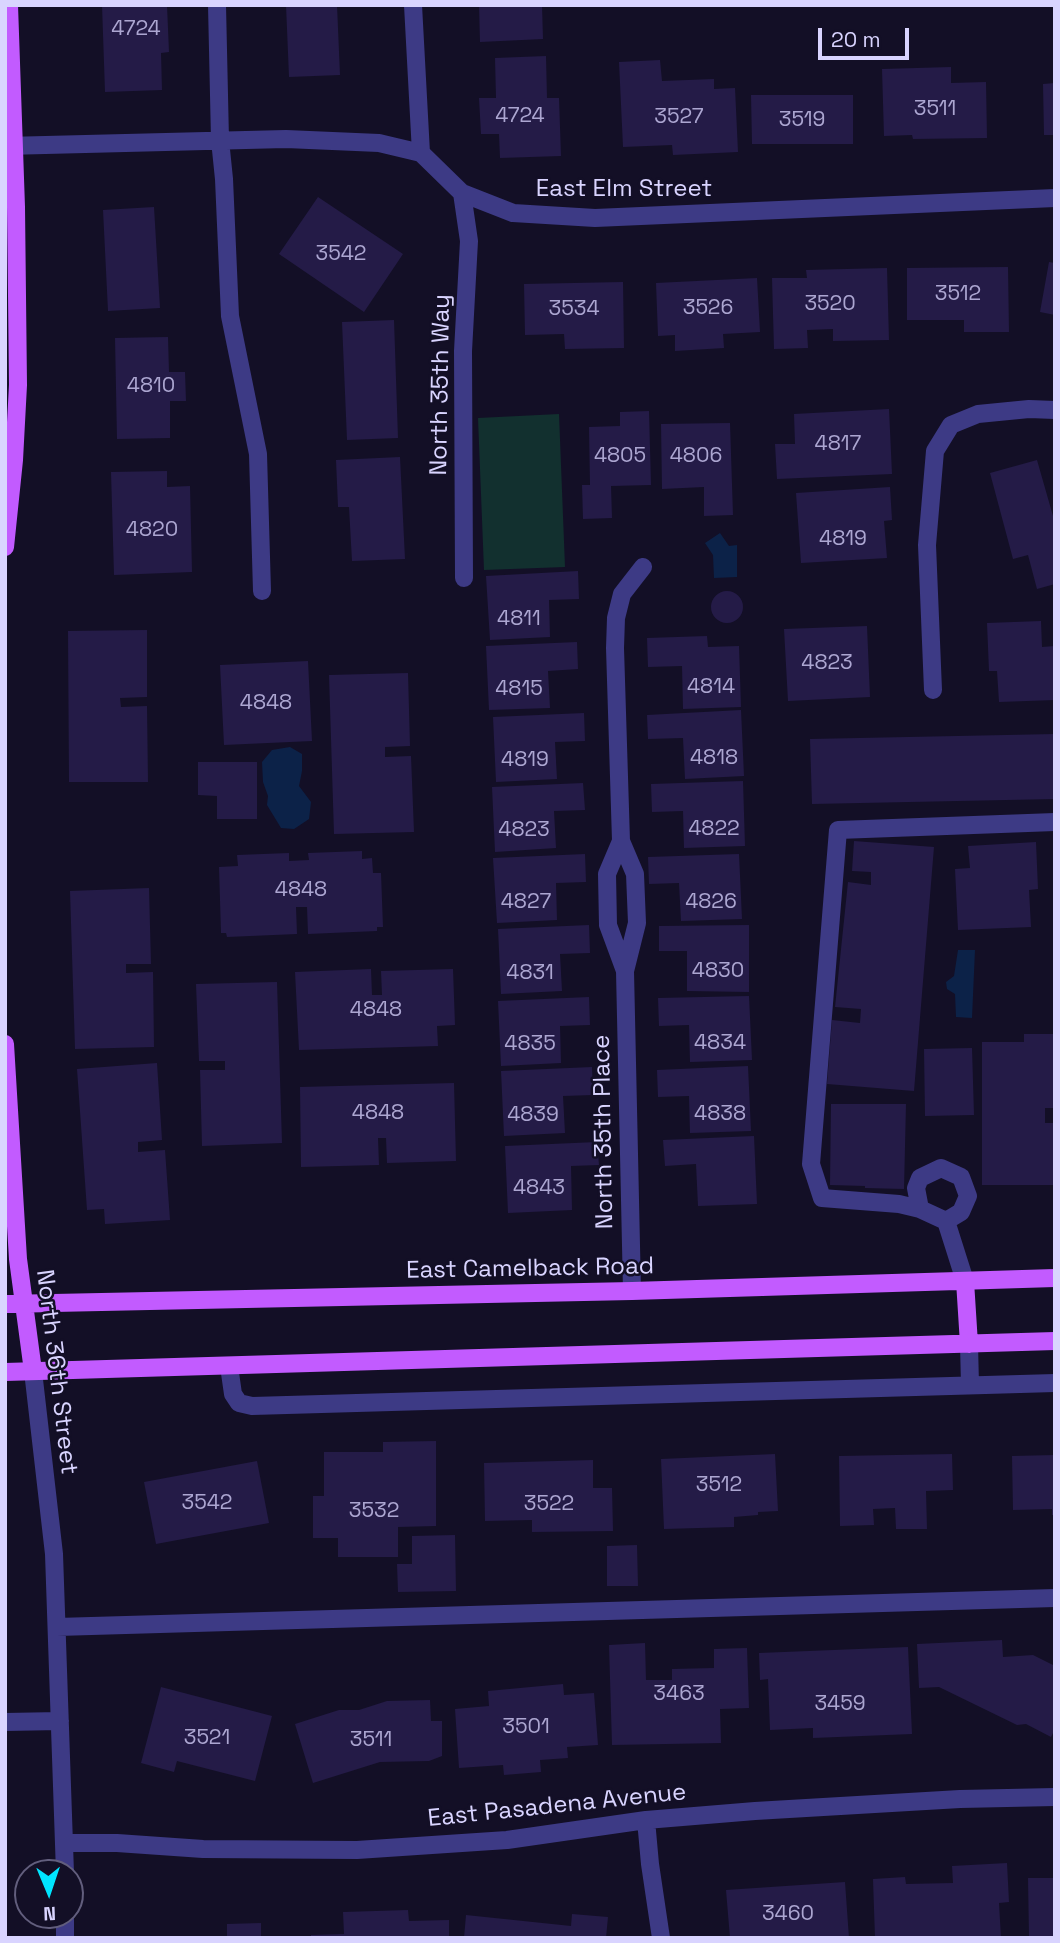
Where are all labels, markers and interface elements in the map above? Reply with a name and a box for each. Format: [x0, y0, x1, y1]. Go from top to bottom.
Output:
scale bar [822, 14, 913, 58]
house number: 4724 [111, 16, 161, 42]
text: 20 m [831, 26, 881, 53]
house number: 3511 [914, 96, 956, 122]
house number: 4724 [495, 103, 545, 129]
house number: 3527 [654, 104, 704, 130]
house number: 3519 [779, 107, 825, 133]
street label: East Elm Street [536, 175, 712, 203]
house number: 3542 [315, 241, 367, 267]
house number: 3512 [935, 281, 981, 307]
house number: 3520 [804, 291, 856, 317]
street label: North 35th Way [425, 294, 457, 476]
house number: 3526 [683, 295, 733, 321]
house number: 3534 [548, 296, 600, 322]
house number: 4810 [127, 373, 175, 399]
house number: 4817 [815, 431, 861, 457]
house number: 4805 [594, 443, 646, 469]
house number: 4806 [670, 443, 722, 469]
house number: 4820 [126, 517, 178, 543]
house number: 4819 [819, 526, 867, 552]
house number: 4811 [497, 606, 541, 632]
house number: 4823 [801, 650, 853, 676]
house number: 4814 [687, 674, 735, 700]
house number: 4815 [495, 676, 543, 702]
house number: 4848 [240, 690, 292, 716]
house number: 4818 [690, 745, 738, 771]
house number: 4819 [501, 747, 549, 773]
house number: 4822 [688, 816, 740, 842]
house number: 4823 [498, 817, 550, 843]
house number: 4848 [275, 877, 327, 903]
house number: 4827 [501, 889, 551, 915]
house number: 4826 [685, 889, 737, 915]
house number: 4830 [692, 958, 744, 984]
house number: 4831 [506, 960, 554, 986]
house number: 4848 [350, 997, 402, 1023]
house number: 4834 [694, 1030, 746, 1056]
house number: 4835 [504, 1031, 556, 1057]
street label: North 35th Place [588, 1034, 620, 1230]
house number: 4848 [352, 1100, 404, 1126]
house number: 4838 [694, 1101, 746, 1127]
house number: 4839 [507, 1102, 559, 1128]
house number: 4843 [513, 1175, 565, 1201]
street label: East Camelback Road [406, 1252, 654, 1286]
street label: North 36th Street [29, 1268, 83, 1476]
house number: 3512 [696, 1472, 742, 1498]
house number: 3542 [181, 1490, 233, 1516]
house number: 3522 [524, 1491, 574, 1517]
house number: 3532 [349, 1498, 399, 1524]
house number: 3463 [653, 1681, 705, 1707]
house number: 3459 [814, 1691, 866, 1717]
house number: 3501 [502, 1714, 550, 1740]
house number: 3521 [184, 1725, 230, 1751]
house number: 3511 [350, 1727, 392, 1753]
street label: East Pasadena Avenue [426, 1778, 688, 1834]
north arrow [14, 1859, 84, 1929]
text: N [43, 1901, 56, 1926]
house number: 3460 [762, 1901, 814, 1927]

